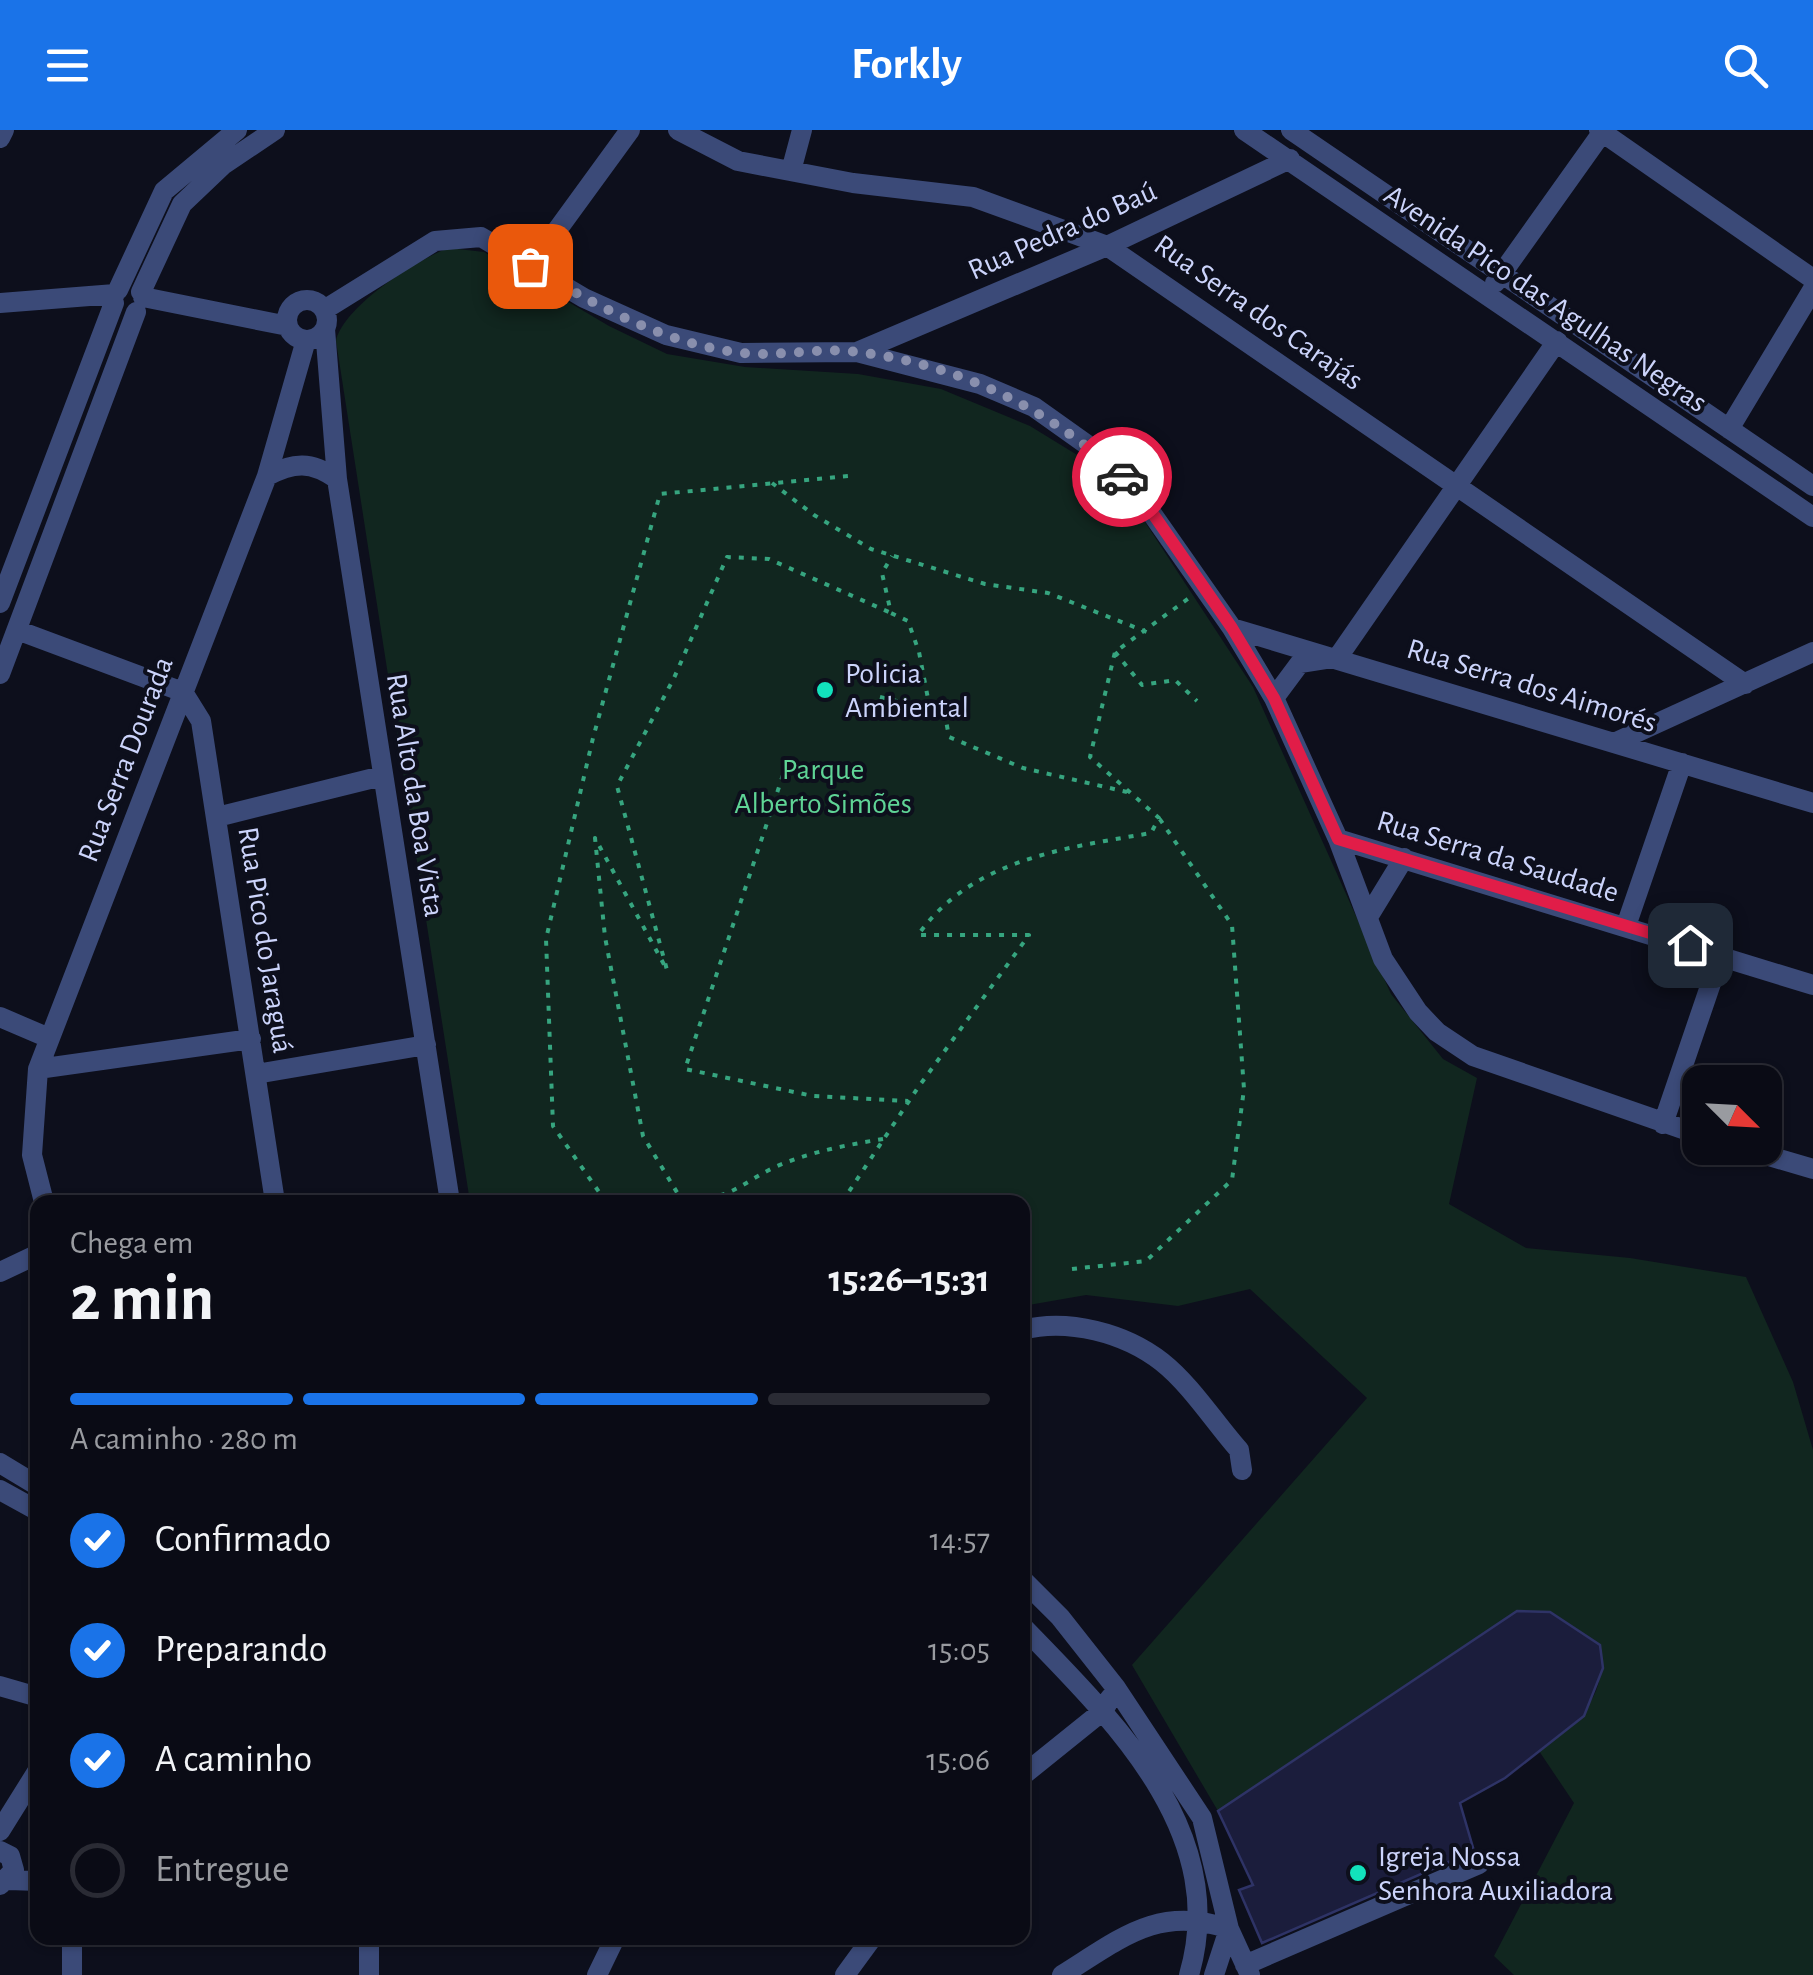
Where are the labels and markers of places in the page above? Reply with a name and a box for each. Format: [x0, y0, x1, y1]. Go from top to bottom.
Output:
pin [488, 224, 573, 309]
place label: Policia Ambiental [845, 659, 969, 723]
marker: Policia Ambiental [814, 679, 836, 701]
pin [1648, 903, 1733, 988]
place label: Igreja Nossa Senhora Auxiliadora [1378, 1842, 1613, 1906]
marker: Igreja Nossa Senhora Auxiliadora [1347, 1862, 1369, 1884]

